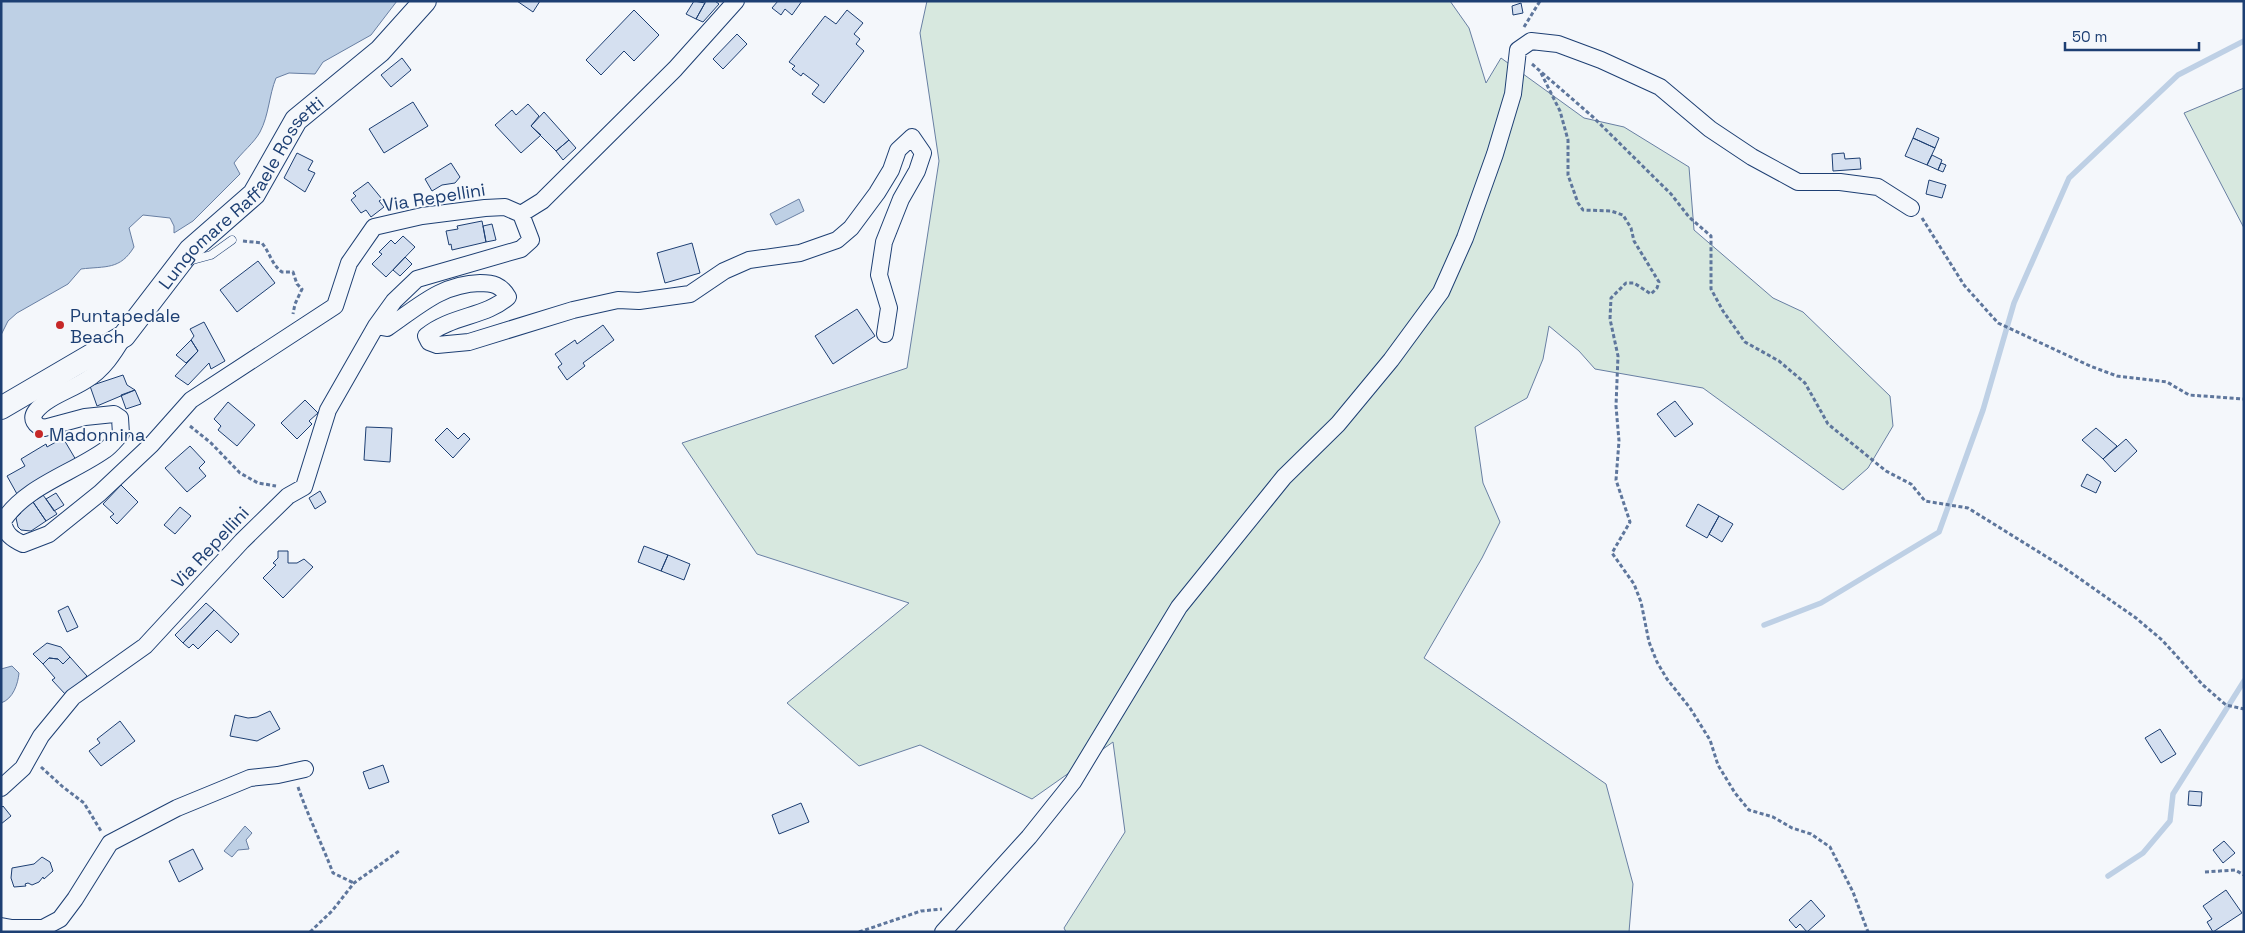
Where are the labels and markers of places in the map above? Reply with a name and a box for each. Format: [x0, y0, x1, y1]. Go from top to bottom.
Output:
place label: Puntapedale Beach [70, 304, 180, 348]
marker: Puntapedale Beach [54, 319, 66, 331]
place label: Madonnina [49, 423, 145, 446]
marker: Madonnina [33, 428, 45, 440]

